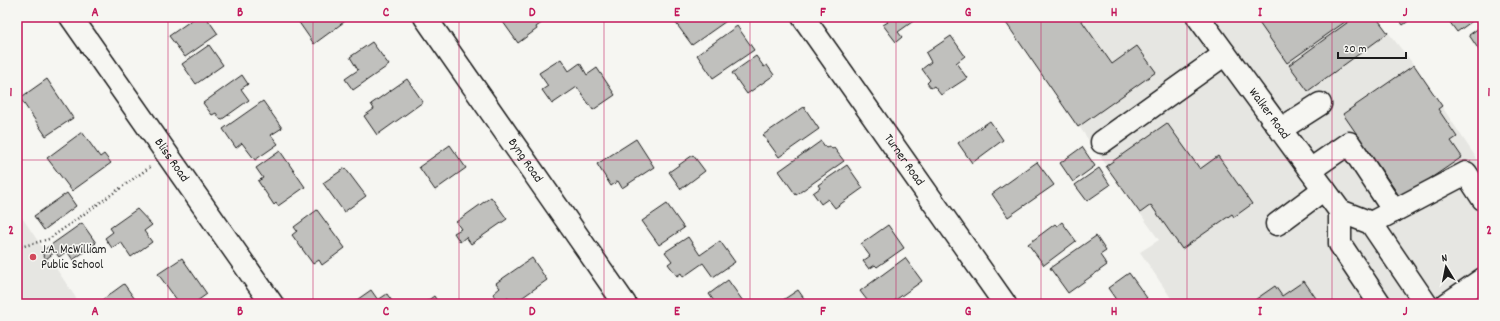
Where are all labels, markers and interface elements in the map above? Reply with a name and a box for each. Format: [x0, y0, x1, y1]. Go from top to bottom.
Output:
text: A [91, 4, 99, 23]
text: B [237, 4, 243, 23]
text: C [383, 4, 390, 23]
text: D [529, 4, 536, 23]
text: E [674, 4, 681, 23]
text: F [820, 4, 826, 23]
text: G [965, 4, 972, 23]
text: H [1111, 4, 1118, 23]
text: I [1258, 4, 1263, 23]
text: J [1403, 4, 1408, 23]
scale bar [1338, 34, 1406, 60]
text: 20 m [1344, 41, 1367, 58]
text: 1 [10, 84, 13, 103]
street label: Walker Road [1244, 84, 1294, 144]
text: 1 [1488, 84, 1491, 103]
street label: Turner Road [879, 130, 929, 190]
street label: Bliss Road [149, 134, 194, 186]
street label: Byng Road [503, 134, 547, 187]
text: 2 [8, 222, 14, 241]
text: 2 [1486, 222, 1492, 241]
place label: J.A. McWilliam Public School [41, 241, 106, 275]
north arrow [1426, 247, 1466, 287]
text: N [1441, 251, 1449, 267]
marker: J.A. McWilliam Public School [28, 252, 38, 262]
text: A [91, 303, 99, 321]
text: B [237, 303, 243, 321]
text: C [383, 303, 390, 321]
text: D [529, 303, 536, 321]
text: E [674, 303, 681, 321]
text: F [820, 303, 826, 321]
text: G [965, 303, 972, 321]
text: H [1111, 303, 1118, 321]
text: I [1258, 303, 1263, 321]
text: J [1403, 303, 1408, 321]

